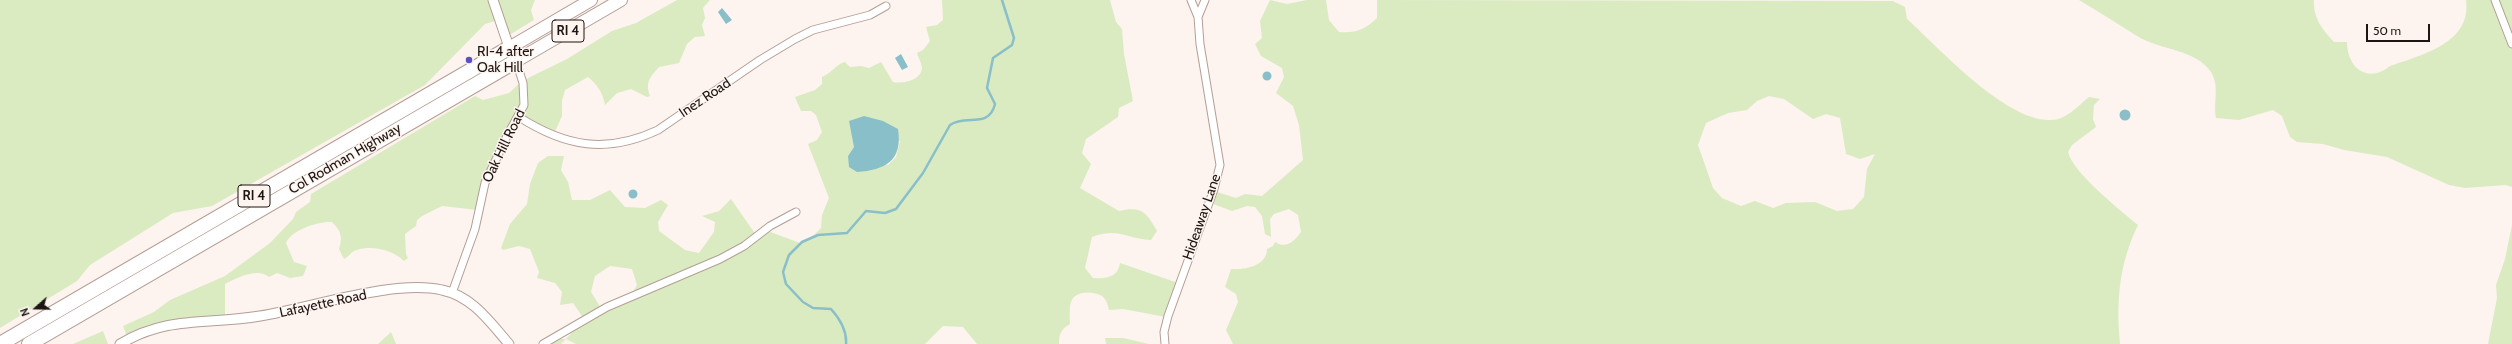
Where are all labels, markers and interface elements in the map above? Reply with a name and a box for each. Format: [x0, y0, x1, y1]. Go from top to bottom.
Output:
scale bar [2368, 16, 2432, 42]
road number: RI 4 [552, 20, 584, 42]
text: 50 m [2373, 23, 2401, 38]
place label: RI-4 after Oak Hill [477, 44, 534, 76]
marker: RI-4 after Oak Hill [464, 55, 474, 65]
street label: Inez Road [676, 75, 734, 121]
street label: Oak Hill Road [479, 107, 529, 185]
street label: Col Rodman Highway [286, 120, 404, 198]
street label: Hideaway Lane [1179, 172, 1225, 262]
road number: RI 4 [238, 185, 270, 207]
street label: Lafayette Road [278, 287, 368, 321]
north arrow [16, 288, 56, 328]
text: N [17, 306, 33, 318]

